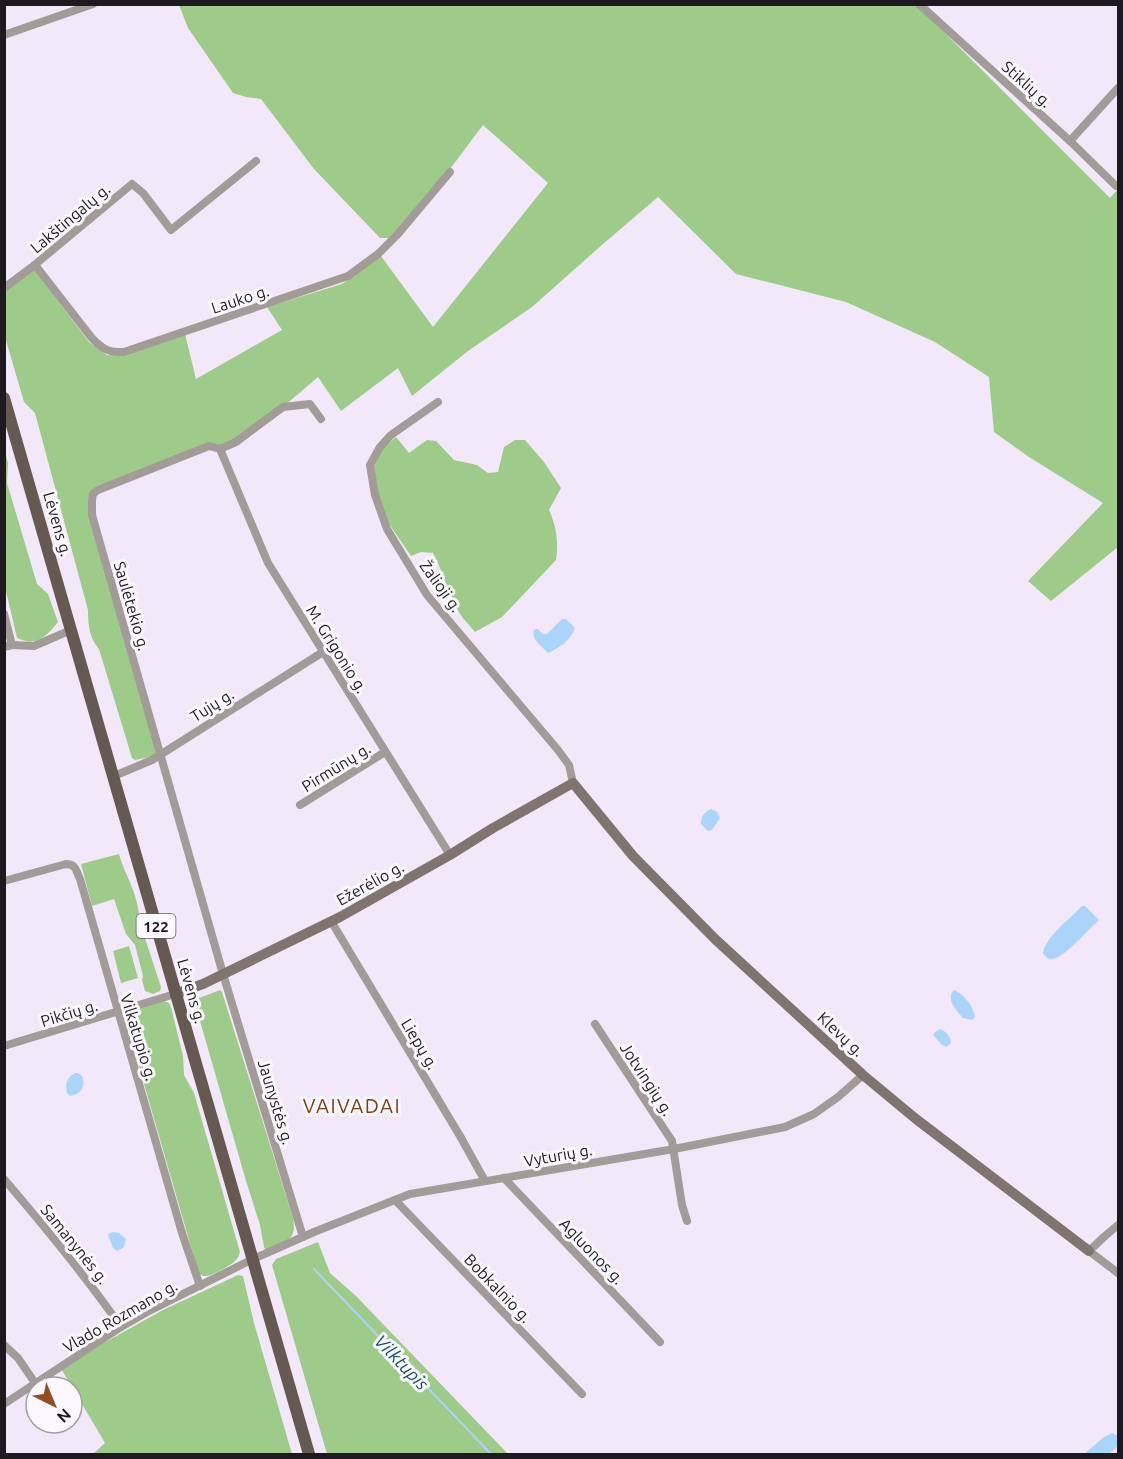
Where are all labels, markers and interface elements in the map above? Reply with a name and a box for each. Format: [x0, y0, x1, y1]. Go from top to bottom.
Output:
street label: Stiklių g. [998, 57, 1056, 111]
street label: Lakštingalų g. [27, 180, 113, 256]
street label: Lauko g. [209, 281, 271, 317]
street label: Lėvens g. [40, 490, 76, 558]
street label: Žalioji g. [416, 556, 467, 615]
street label: Saulėtekio g. [111, 559, 153, 653]
street label: M. Grigonio g. [303, 602, 371, 696]
street label: Tujų g. [187, 685, 237, 725]
street label: Pirmūnų g. [298, 739, 374, 795]
street label: Ežerėlio g. [333, 857, 407, 909]
road number: 122 [136, 914, 176, 938]
street label: Lėvens g. [174, 957, 210, 1025]
street label: Vilkatupio g. [117, 991, 161, 1083]
street label: Pikčių g. [38, 996, 100, 1030]
street label: Klevų g. [814, 1008, 868, 1060]
street label: Liepų g. [398, 1015, 442, 1073]
street label: Jotvingių g. [617, 1039, 677, 1119]
street label: Jaunystės g. [255, 1057, 297, 1147]
district label: VAIVADAI [303, 1094, 401, 1117]
street label: Vyturių g. [522, 1140, 594, 1170]
street label: Samanynės g. [37, 1201, 113, 1287]
street label: Agluonos g. [556, 1214, 628, 1288]
street label: Bobkalnio g. [461, 1250, 535, 1326]
street label: Vlado Rozmano g. [60, 1276, 180, 1356]
water label: Vilktupis [371, 1331, 433, 1394]
north arrow [24, 1375, 84, 1435]
text: N [54, 1405, 75, 1427]

